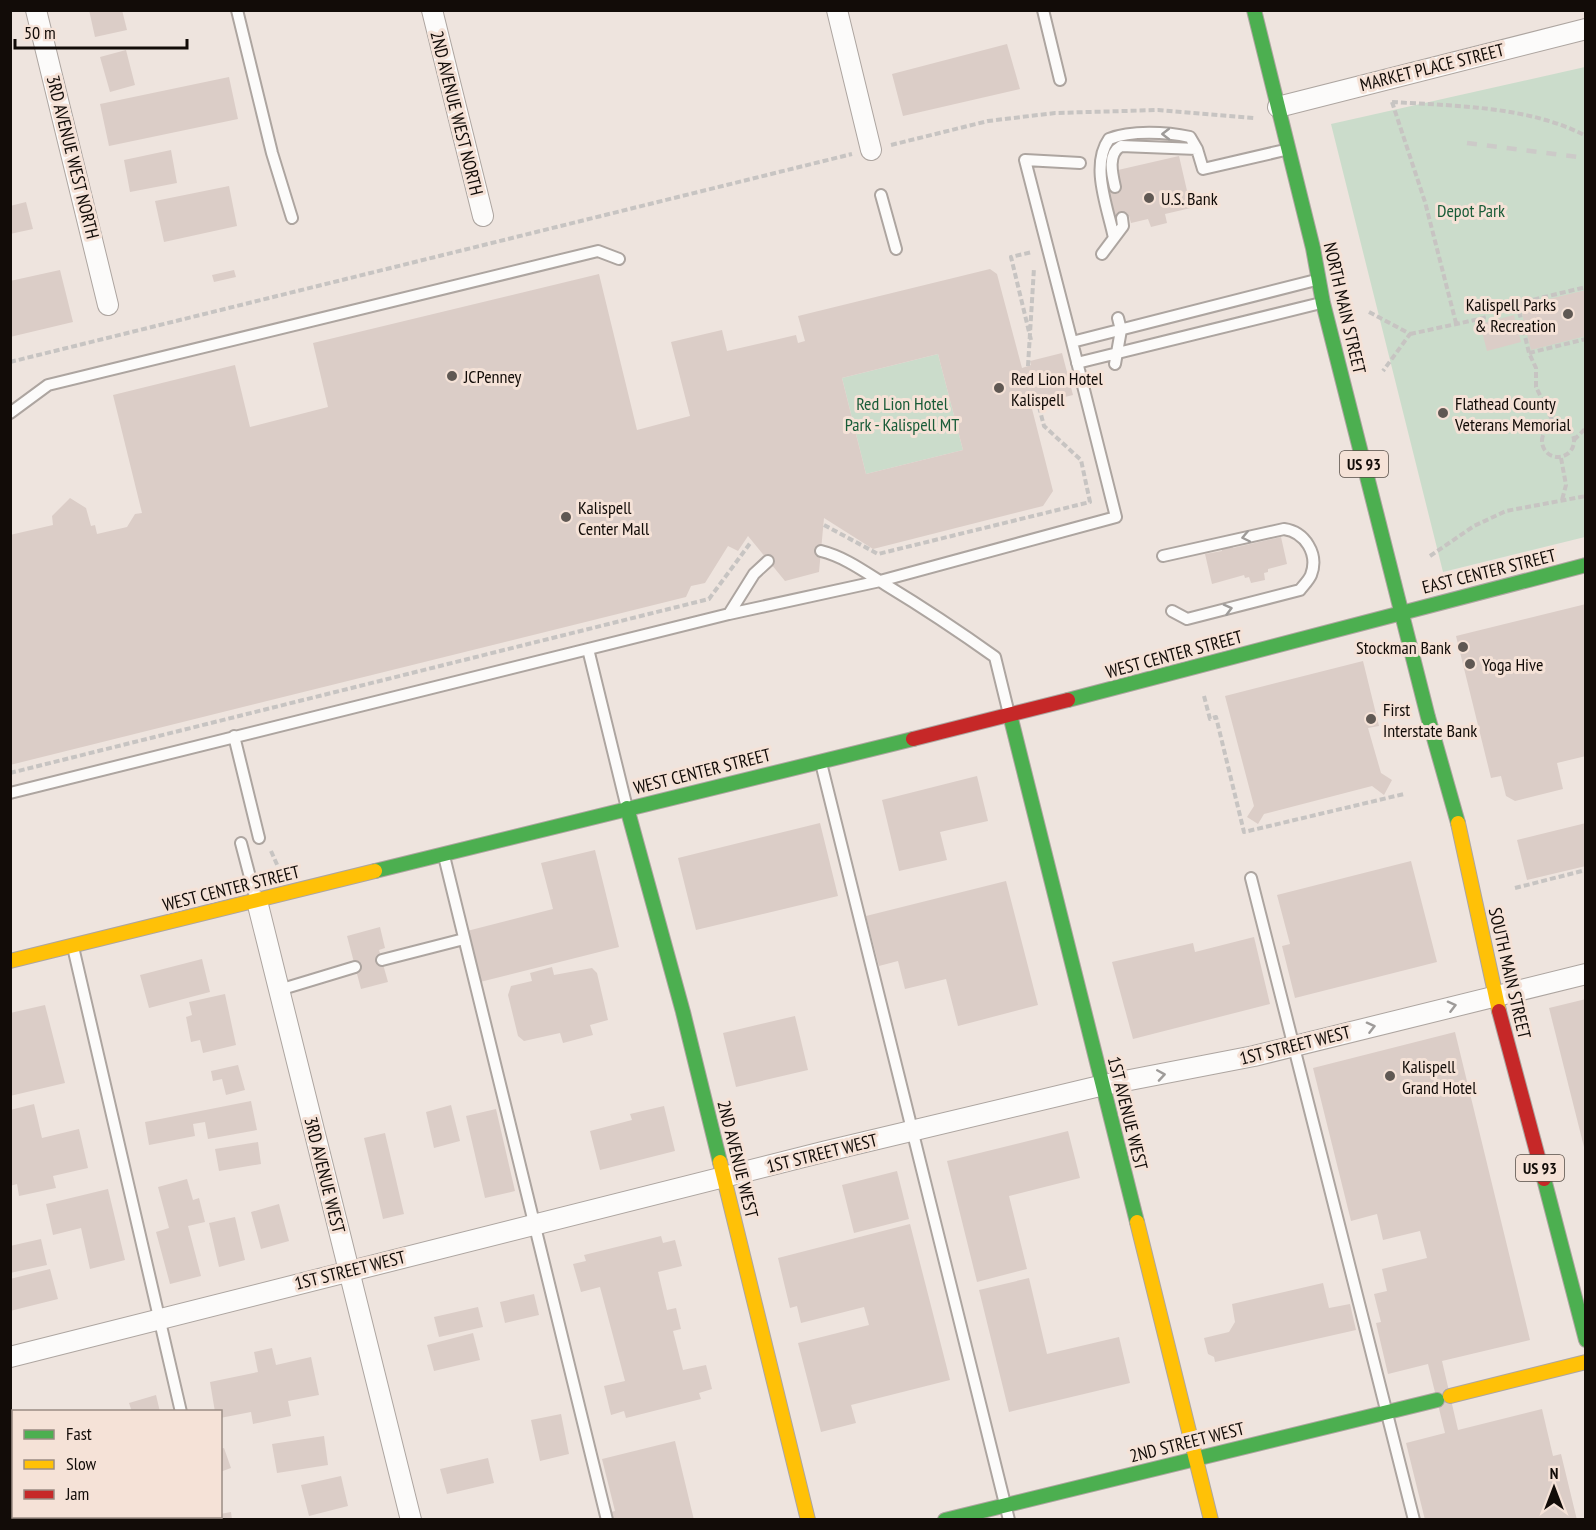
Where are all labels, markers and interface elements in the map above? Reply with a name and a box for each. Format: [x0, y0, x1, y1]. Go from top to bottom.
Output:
scale bar [15, 12, 188, 50]
text: 50 m [24, 21, 56, 44]
street label: 2ND AVENUE WEST NORTH [425, 28, 489, 198]
street label: MARKET PLACE STREET [1357, 38, 1507, 96]
street label: 3RD AVENUE WEST NORTH [42, 73, 104, 241]
one-way arrow [1162, 128, 1171, 140]
place label: U.S. Bank [1161, 187, 1218, 210]
marker: U.S. Bank [1142, 191, 1156, 205]
park label: Depot Park [1437, 199, 1505, 222]
street label: NORTH MAIN STREET [1319, 240, 1371, 376]
place label: Kalispell Parks & Recreation [1466, 293, 1556, 337]
marker: Kalispell Parks & Recreation [1561, 307, 1575, 321]
place label: JCPenney [463, 365, 522, 388]
place label: Red Lion Hotel Kalispell [1011, 367, 1104, 411]
marker: JCPenney [445, 369, 459, 383]
marker: Red Lion Hotel Kalispell [992, 381, 1006, 395]
park label: Red Lion Hotel Park - Kalispell MT [845, 392, 959, 436]
place label: Flathead County Veterans Memorial [1454, 392, 1571, 436]
marker: Flathead County Veterans Memorial [1436, 406, 1450, 420]
road number: US 93 [1340, 451, 1388, 477]
place label: Kalispell Center Mall [578, 496, 650, 540]
marker: Kalispell Center Mall [559, 510, 573, 524]
one-way arrow [1241, 530, 1251, 543]
street label: EAST CENTER STREET [1420, 543, 1558, 599]
one-way arrow [1222, 604, 1232, 616]
street label: WEST CENTER STREET [1103, 625, 1245, 683]
place label: Stockman Bank [1356, 636, 1451, 659]
marker: Stockman Bank [1456, 640, 1470, 654]
place label: Yoga Hive [1482, 653, 1543, 676]
marker: Yoga Hive [1463, 657, 1477, 671]
place label: First Interstate Bank [1383, 698, 1477, 742]
marker: First Interstate Bank [1364, 712, 1378, 726]
street label: WEST CENTER STREET [631, 743, 773, 799]
street label: WEST CENTER STREET [160, 860, 302, 916]
street label: SOUTH MAIN STREET [1484, 905, 1536, 1041]
one-way arrow [1447, 1001, 1457, 1014]
street label: 1ST STREET WEST [1237, 1020, 1353, 1070]
one-way arrow [1365, 1021, 1375, 1034]
street label: 1ST AVENUE WEST [1103, 1054, 1153, 1172]
place label: Kalispell Grand Hotel [1402, 1055, 1477, 1099]
marker: Kalispell Grand Hotel [1383, 1069, 1397, 1083]
one-way arrow [1157, 1070, 1166, 1082]
street label: 2ND AVENUE WEST [712, 1098, 764, 1220]
street label: 3RD AVENUE WEST [299, 1114, 351, 1236]
street label: 1ST STREET WEST [764, 1128, 880, 1178]
road number: US 93 [1516, 1155, 1564, 1181]
street label: 1ST STREET WEST [292, 1245, 408, 1295]
legend [12, 1410, 222, 1518]
street label: 2ND STREET WEST [1127, 1417, 1247, 1467]
text: Fast [66, 1422, 92, 1445]
text: Slow [66, 1452, 97, 1475]
north arrow [1524, 1458, 1584, 1518]
text: N [1550, 1463, 1558, 1483]
text: Jam [65, 1482, 89, 1505]

